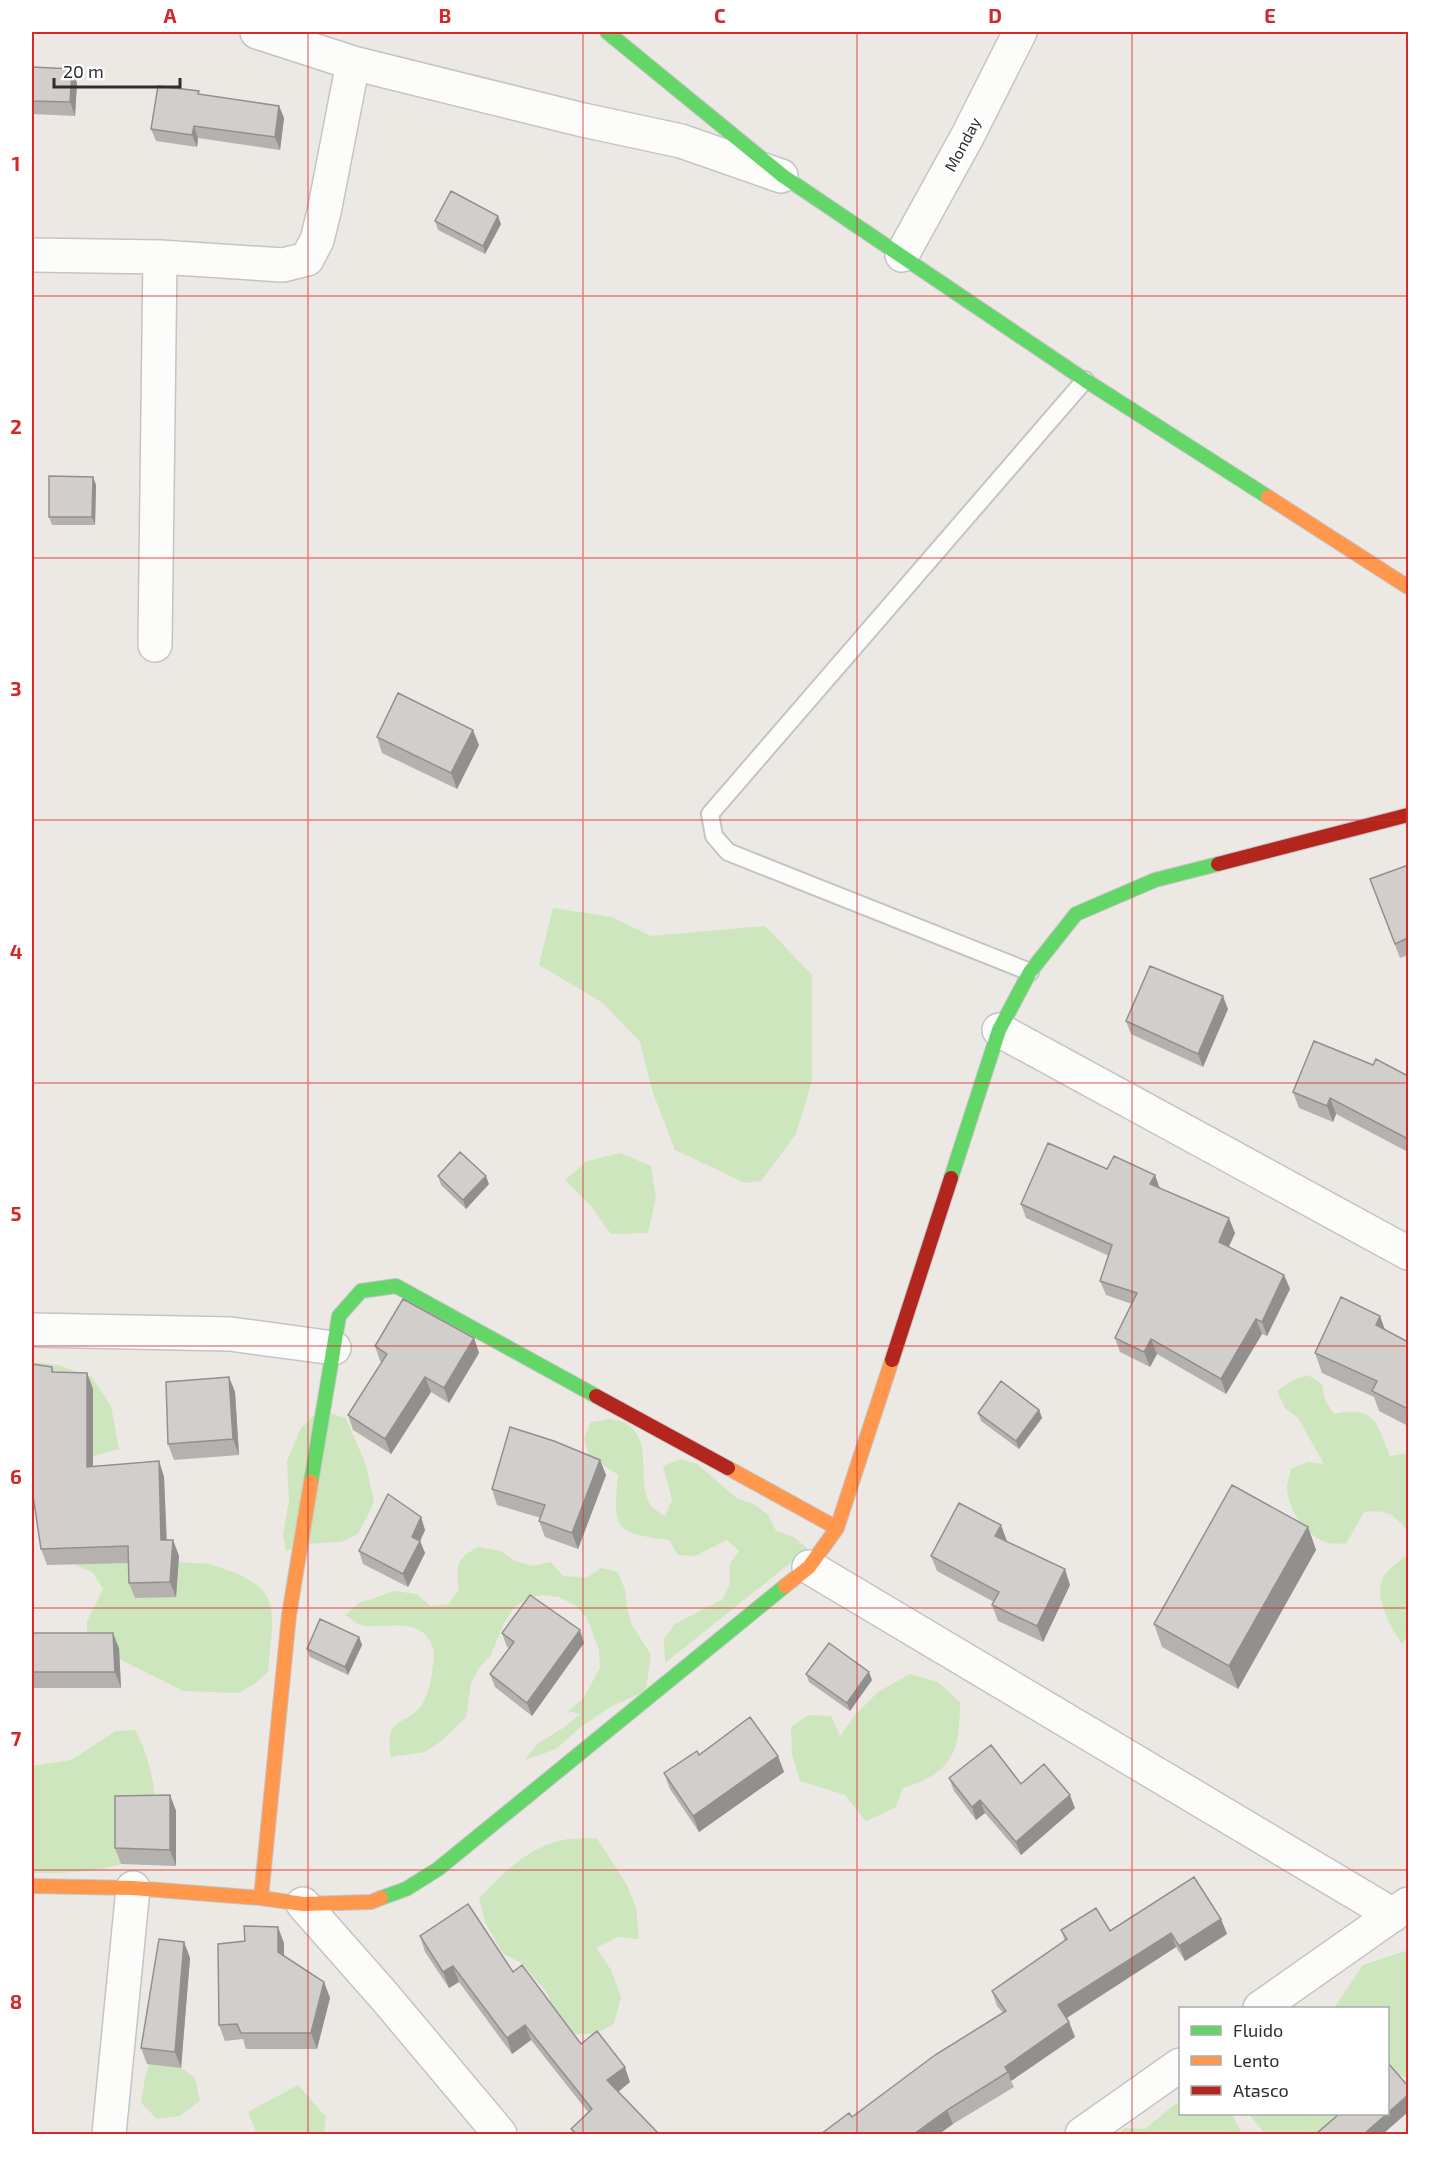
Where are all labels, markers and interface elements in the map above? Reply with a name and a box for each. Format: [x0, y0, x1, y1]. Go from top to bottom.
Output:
text: A [163, 3, 177, 27]
text: B [439, 3, 451, 27]
text: C [714, 3, 726, 27]
text: D [988, 3, 1002, 27]
text: E [1264, 3, 1276, 27]
scale bar [54, 51, 180, 89]
text: 20 m [63, 60, 104, 82]
street label: Monday [940, 113, 984, 174]
text: 1 [12, 151, 20, 175]
text: 2 [10, 414, 22, 438]
text: 3 [10, 676, 22, 700]
text: 4 [10, 939, 23, 963]
text: 5 [10, 1201, 22, 1225]
text: 6 [10, 1464, 22, 1488]
text: 7 [11, 1726, 22, 1750]
text: 8 [10, 1989, 22, 2013]
legend [1179, 2007, 1389, 2115]
text: Fluido [1233, 2019, 1283, 2041]
text: Lento [1233, 2049, 1279, 2071]
text: Atasco [1233, 2079, 1289, 2101]

